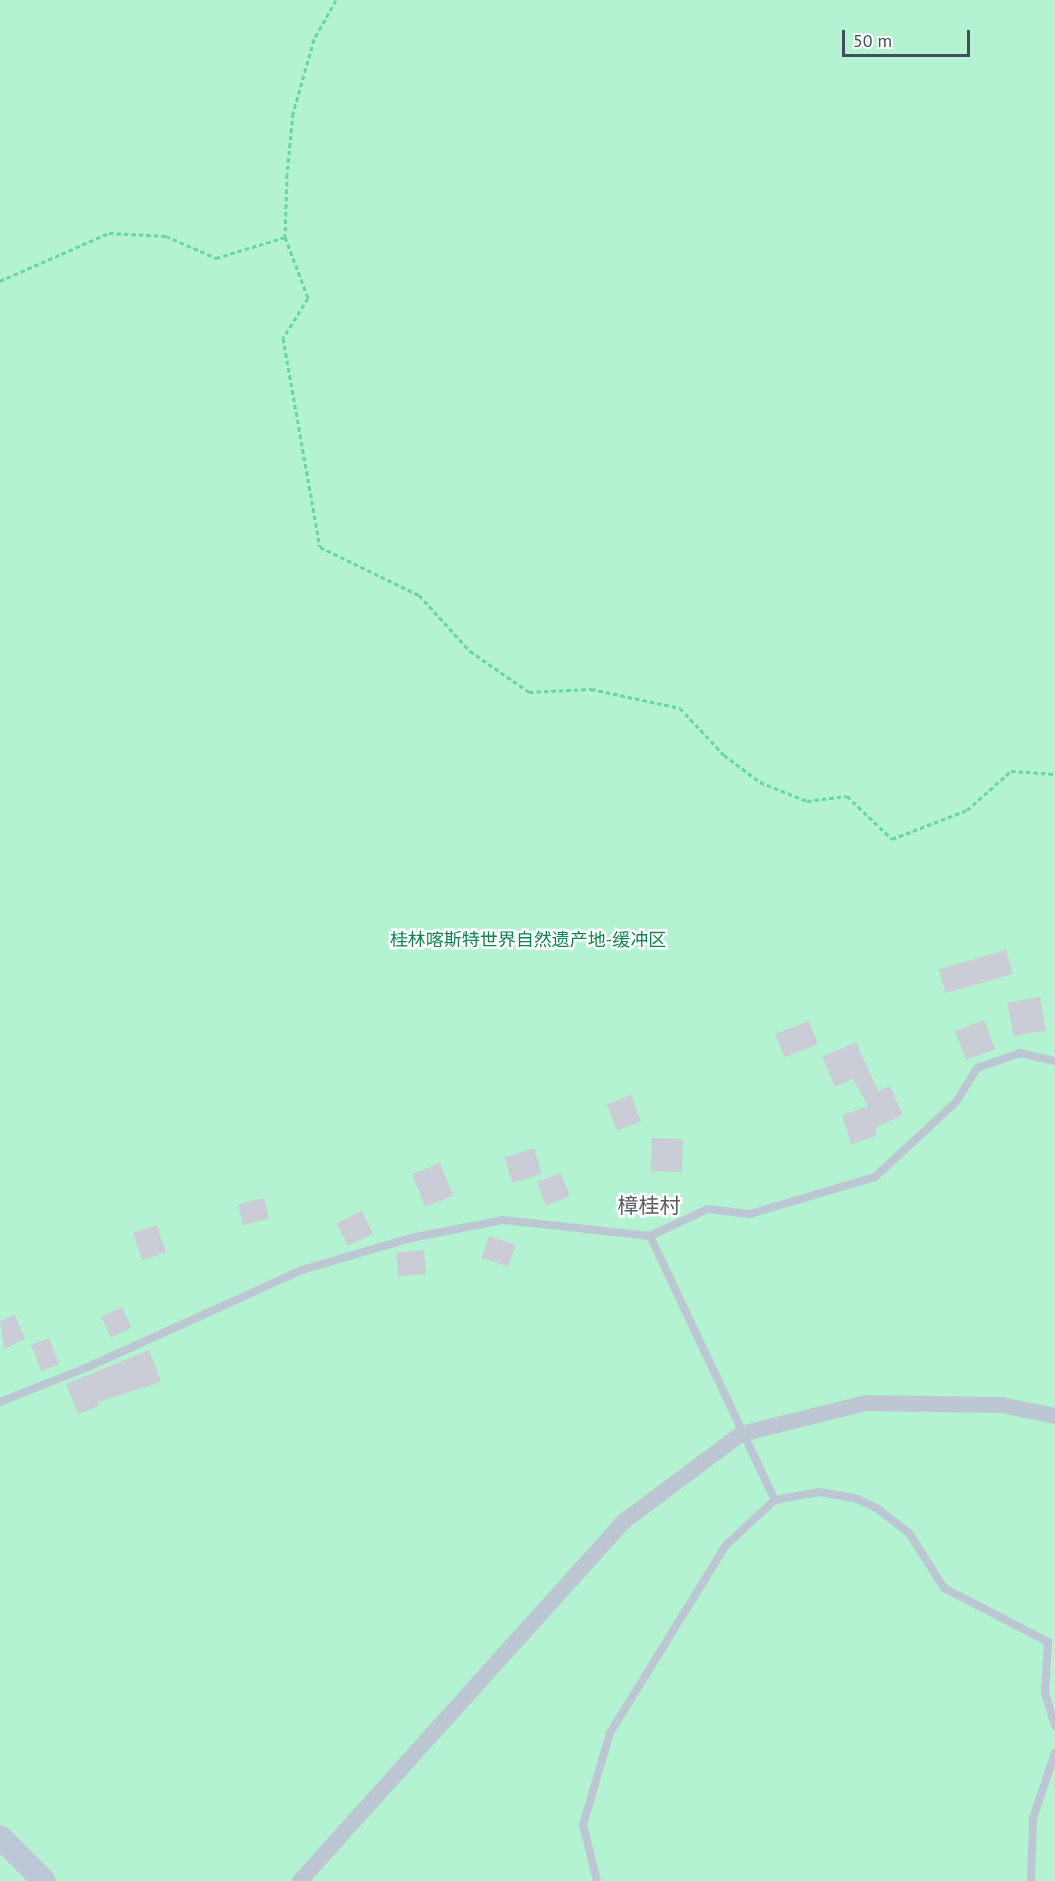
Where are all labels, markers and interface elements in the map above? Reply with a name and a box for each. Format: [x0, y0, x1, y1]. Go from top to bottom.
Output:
scale bar [845, 18, 972, 56]
text: 50 m [853, 29, 892, 52]
park label: 桂林喀斯特世界自然遗产地-缓冲区 [390, 929, 666, 951]
district label: 樟桂村 [618, 1193, 680, 1219]

